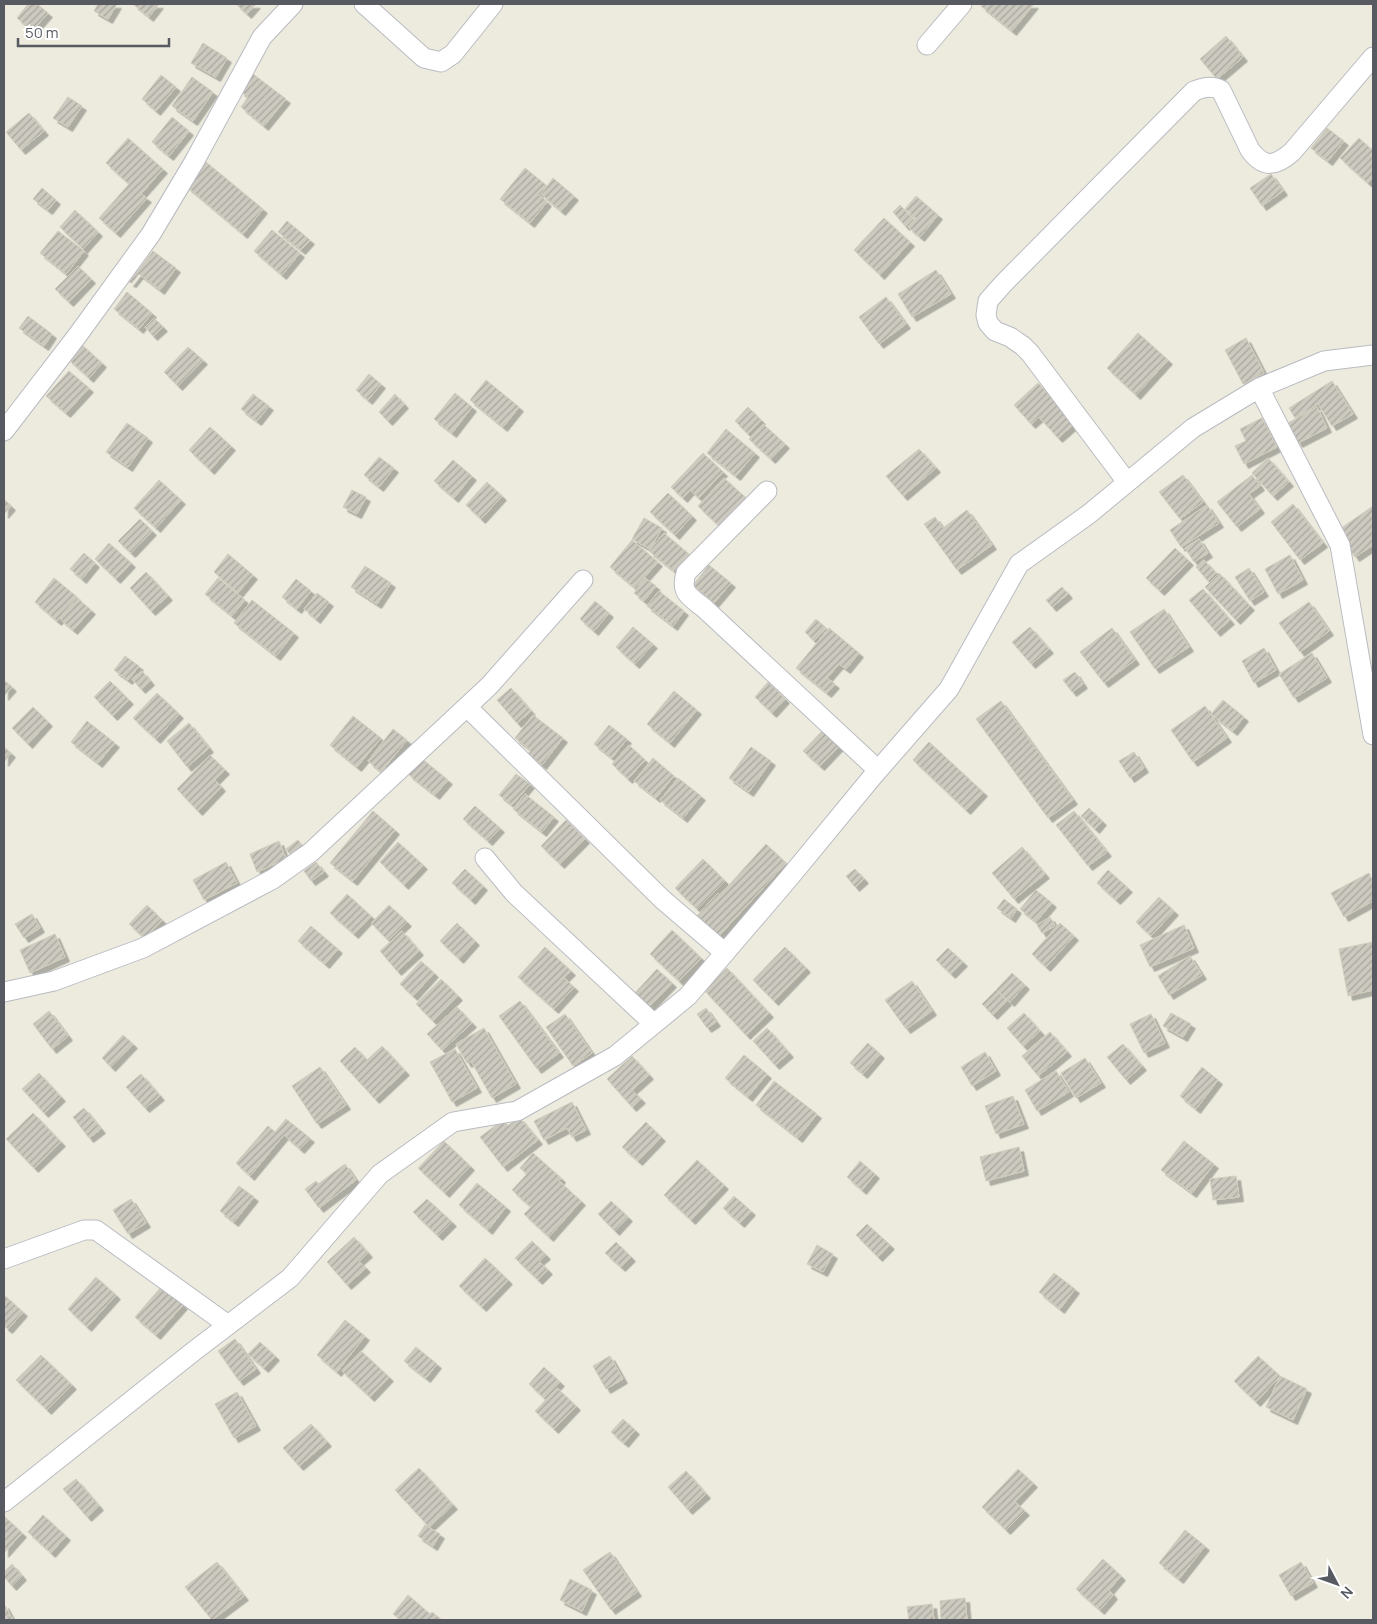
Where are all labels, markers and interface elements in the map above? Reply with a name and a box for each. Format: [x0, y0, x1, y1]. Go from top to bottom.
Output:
scale bar [18, 15, 169, 47]
text: 50 m [25, 22, 59, 43]
north arrow [1312, 1559, 1362, 1609]
text: N [1337, 1583, 1358, 1603]

